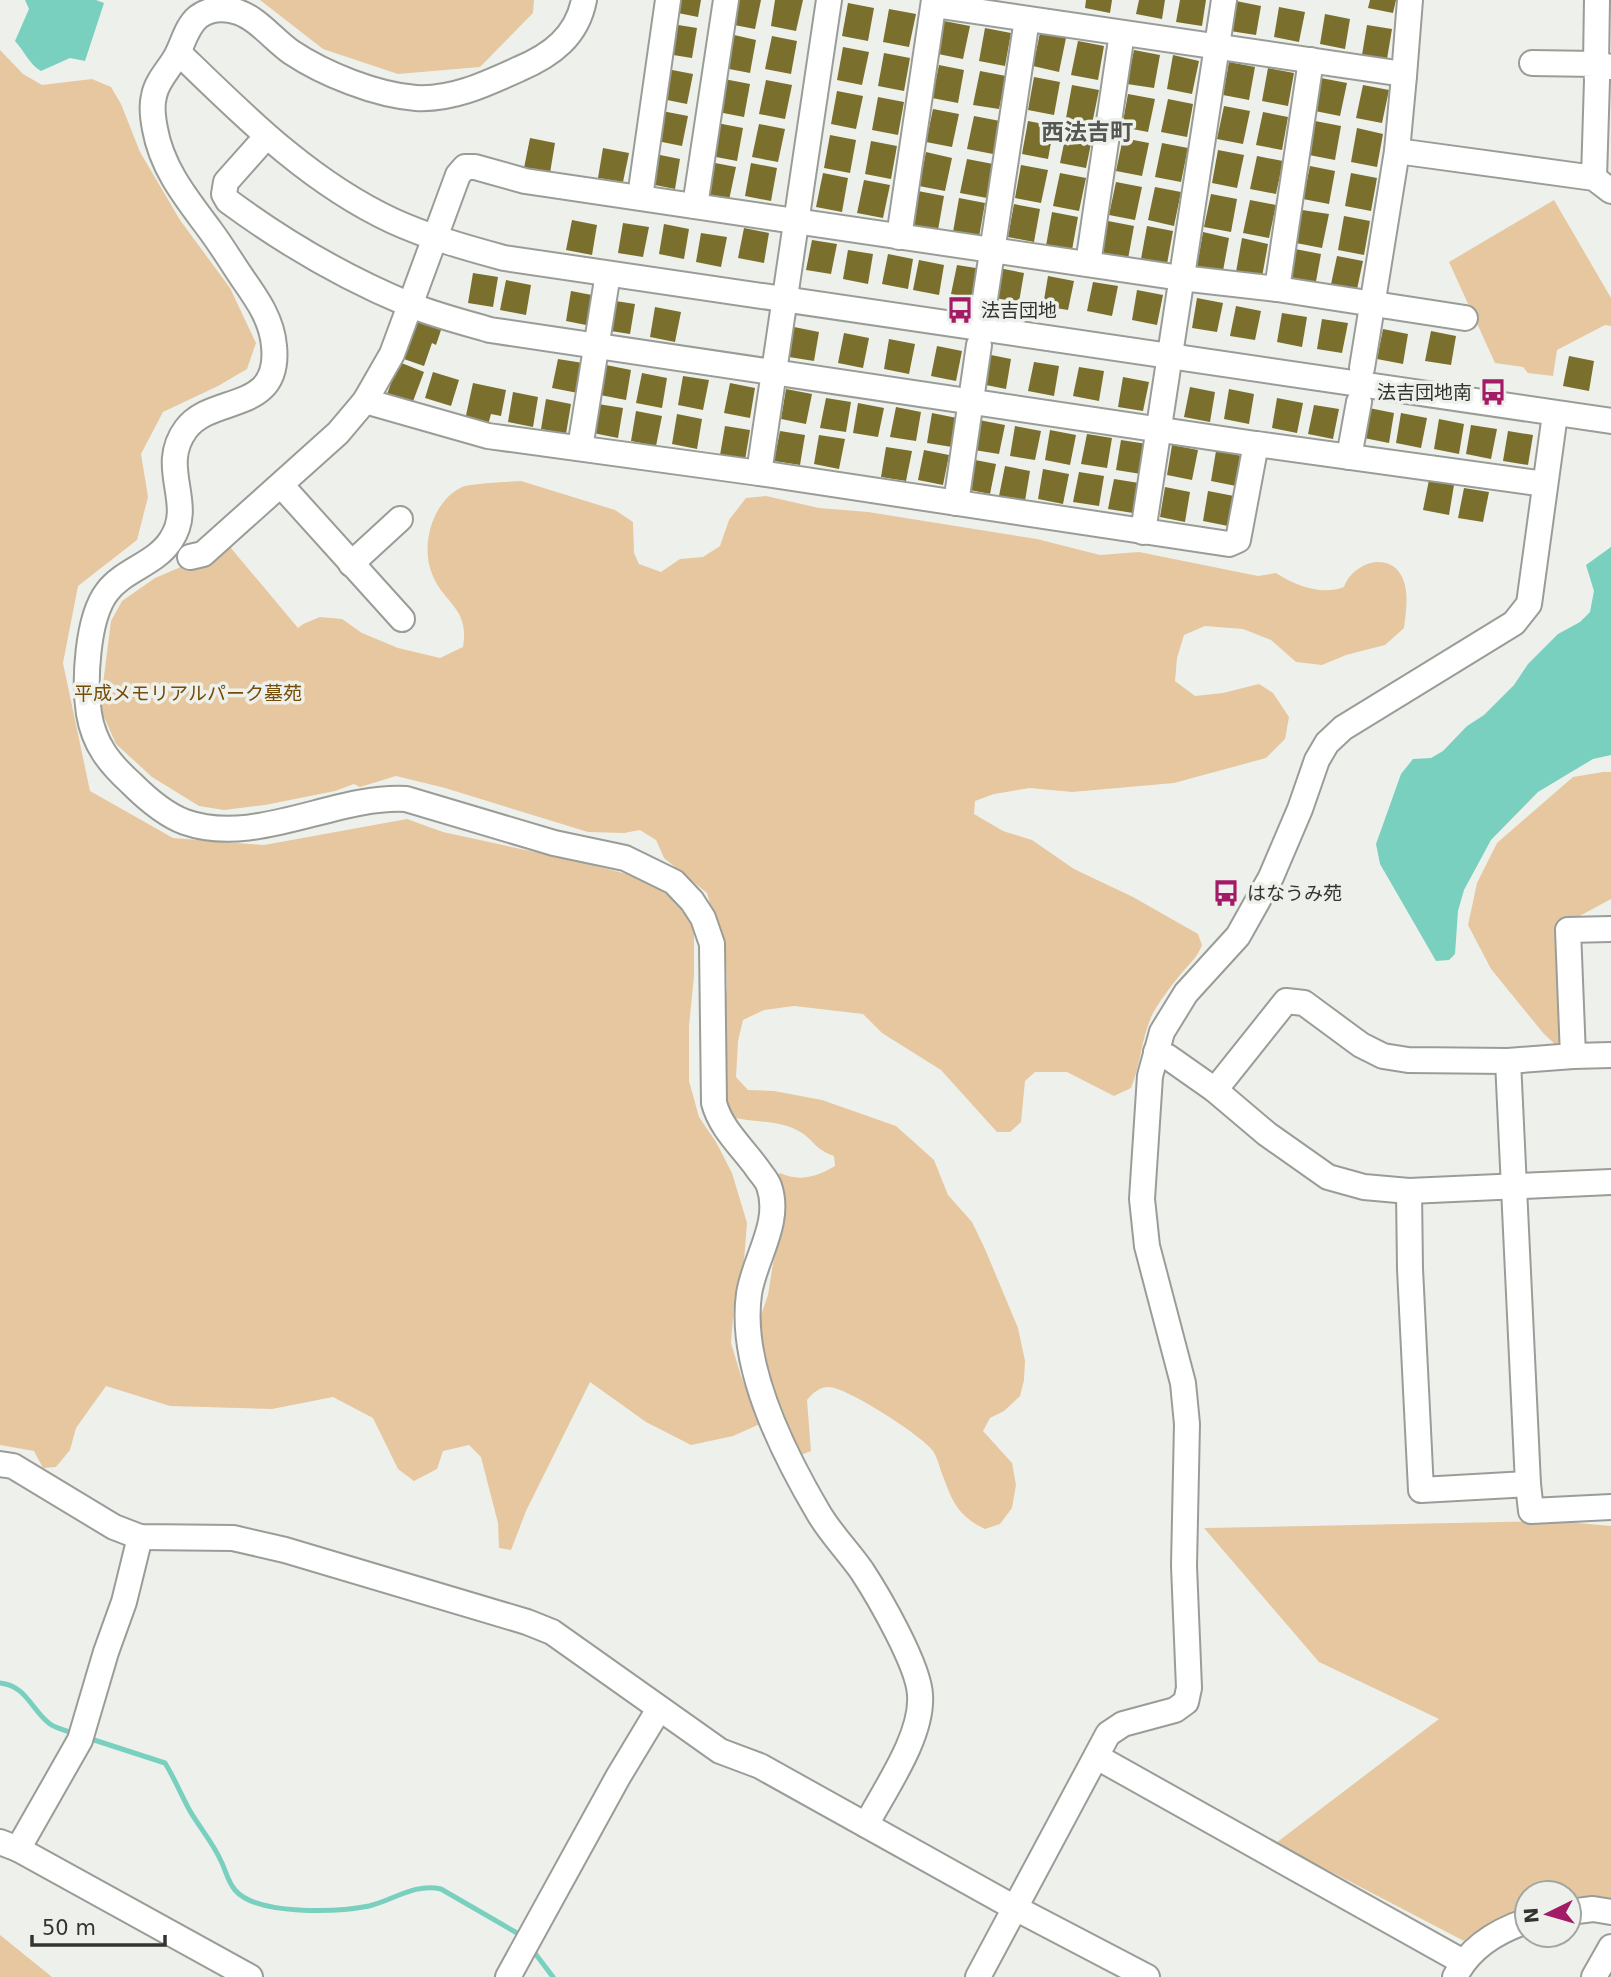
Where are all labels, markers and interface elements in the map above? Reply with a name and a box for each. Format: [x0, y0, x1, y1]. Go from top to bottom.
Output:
district label: 西法吉町 [1041, 119, 1133, 145]
bus stop icon: 法吉団地 [945, 295, 975, 325]
place label: 法吉団地 [981, 299, 1057, 321]
bus stop icon: 法吉団地南 [1478, 377, 1508, 407]
place label: 法吉団地南 [1377, 381, 1472, 403]
park label: 平成メモリアルパーク墓苑 [74, 682, 302, 704]
bus stop icon: はなうみ苑 [1211, 878, 1241, 908]
place label: はなうみ苑 [1247, 882, 1342, 904]
north arrow [1513, 1879, 1583, 1949]
scale bar [32, 1904, 164, 1948]
text: N [1519, 1907, 1543, 1924]
text: 50 m [42, 1916, 96, 1940]

